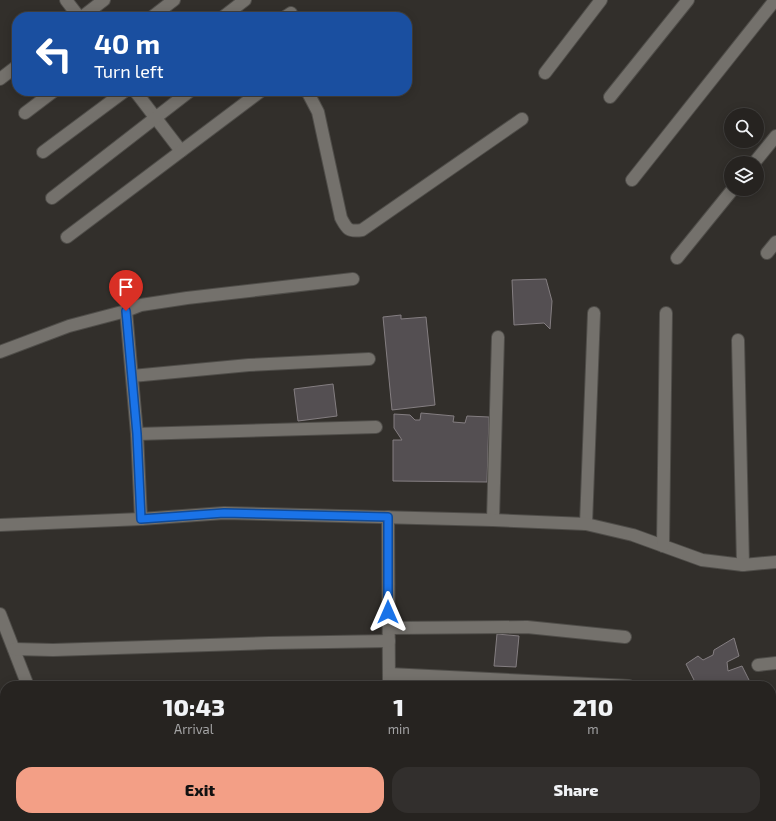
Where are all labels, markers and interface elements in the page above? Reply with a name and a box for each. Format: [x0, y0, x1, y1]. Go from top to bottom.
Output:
text: 40 m [94, 26, 160, 60]
icon: left [28, 28, 80, 80]
text: Turn left [94, 60, 164, 82]
map controls [724, 108, 764, 196]
button: search [724, 108, 764, 148]
button: layers [724, 156, 764, 196]
pin [109, 270, 143, 311]
icon: arrive [115, 276, 137, 298]
position arrow [367, 591, 409, 633]
text: 10:43 [163, 692, 225, 721]
text: 1 [393, 692, 404, 721]
text: 210 [573, 692, 613, 721]
text: Arrival [174, 721, 214, 737]
text: min [388, 721, 410, 737]
text: m [587, 721, 599, 737]
button: Exit [16, 767, 384, 813]
button: Share [392, 767, 760, 813]

